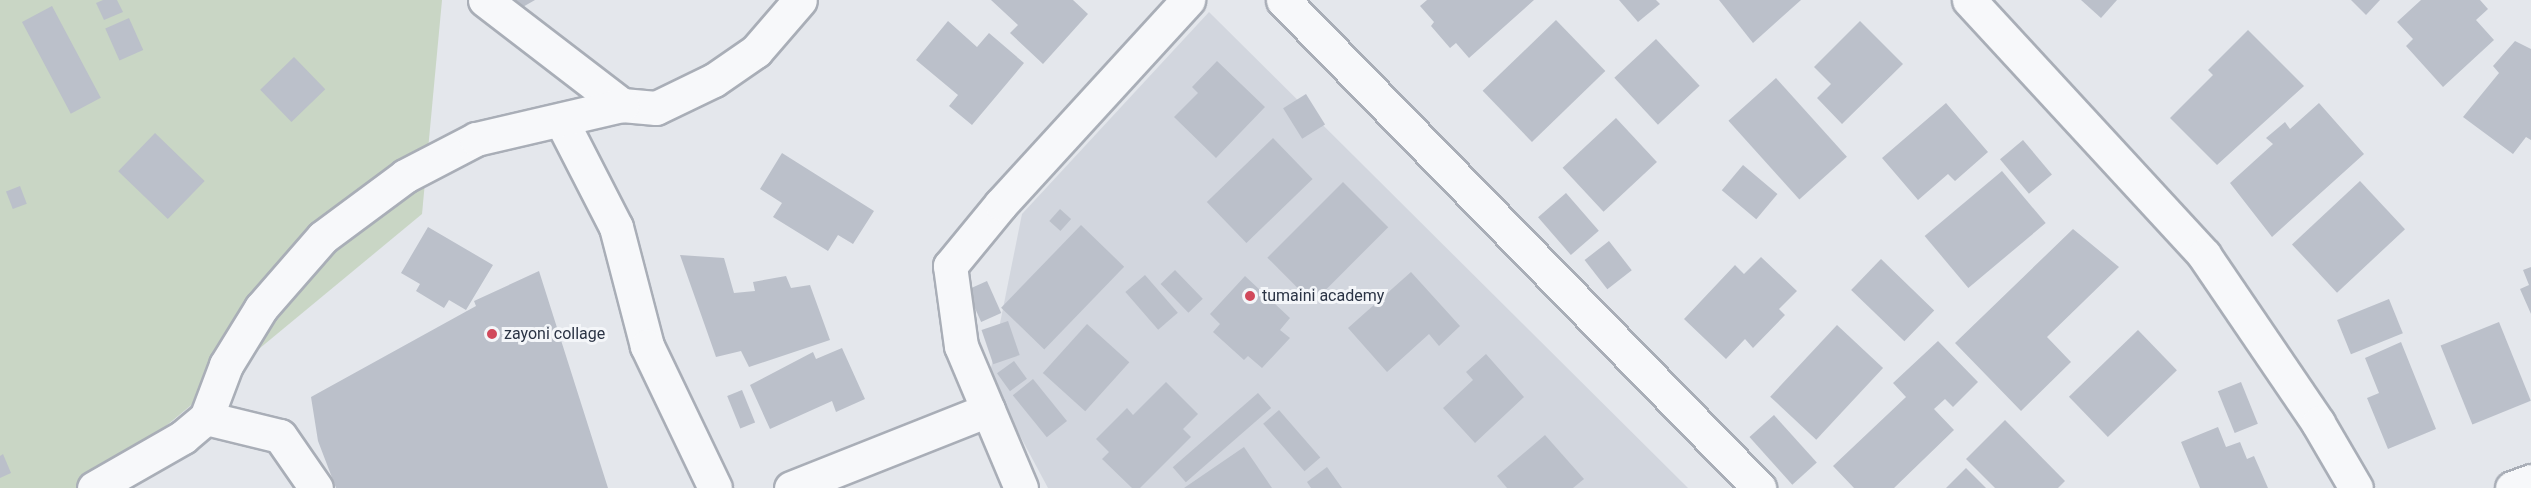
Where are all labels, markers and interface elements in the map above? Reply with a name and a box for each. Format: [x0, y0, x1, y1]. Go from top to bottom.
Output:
place label: tumaini academy [1262, 286, 1384, 306]
marker: tumaini academy [1243, 289, 1257, 303]
place label: zayoni collage [504, 324, 605, 344]
marker: zayoni collage [485, 327, 499, 341]

